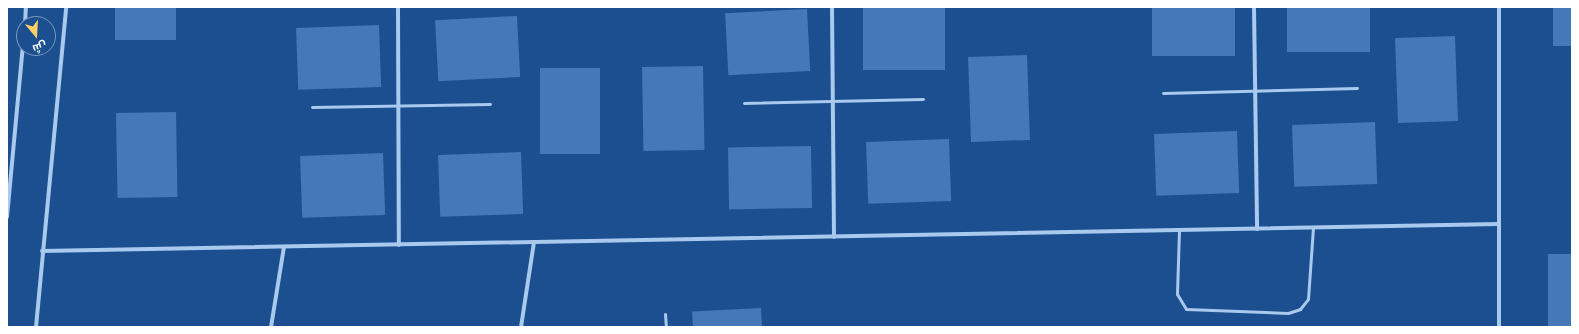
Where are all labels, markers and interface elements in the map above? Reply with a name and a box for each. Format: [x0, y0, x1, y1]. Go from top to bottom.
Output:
north arrow [16, 16, 56, 56]
text: ش [31, 39, 48, 55]

